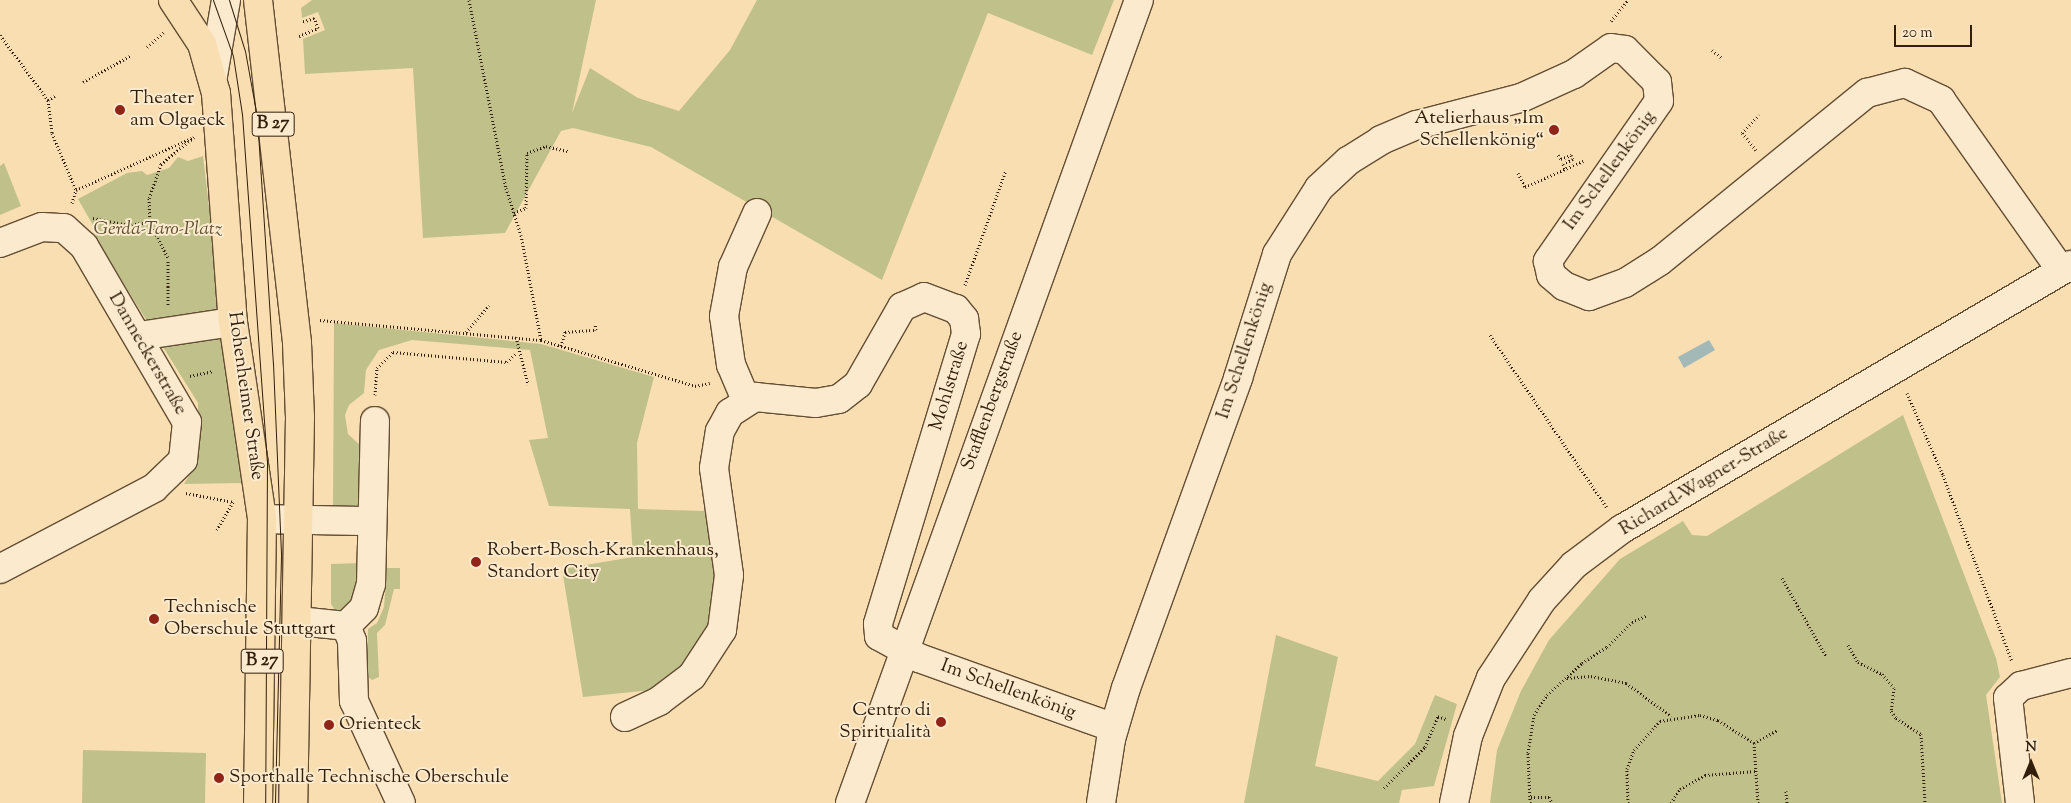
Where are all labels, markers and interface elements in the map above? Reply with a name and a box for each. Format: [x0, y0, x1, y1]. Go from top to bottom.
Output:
scale bar [1896, 15, 1974, 47]
text: 20 m [1902, 23, 1933, 44]
place label: Theater am Olgaeck [130, 88, 225, 132]
marker: Theater am Olgaeck [114, 104, 126, 116]
street label: Im Schellenkönig [1559, 107, 1661, 235]
road number: B 27 [250, 108, 296, 140]
place label: Atelierhaus „Im Schellenkönig“ [1414, 108, 1544, 152]
marker: Atelierhaus „Im Schellenkönig“ [1548, 124, 1560, 136]
park label: Gerda-Taro-Platz [94, 219, 222, 241]
street label: Im Schellenkönig [1212, 280, 1278, 422]
street label: Danneckerstraße [103, 288, 191, 420]
street label: Hohenheimer Straße [222, 310, 268, 482]
street label: Stafflenbergstraße [957, 328, 1029, 474]
street label: Mohlstraße [926, 338, 974, 434]
street label: Richard-Wagner-Straße [1616, 423, 1792, 541]
place label: Robert-Bosch-Krankenhaus, Standort City [487, 540, 719, 584]
marker: Robert-Bosch-Krankenhaus, Standort City [469, 555, 483, 569]
place label: Technische Oberschule Stuttgart [164, 597, 336, 641]
marker: Technische Oberschule Stuttgart [148, 613, 160, 625]
road number: B 27 [240, 646, 284, 676]
street label: Im Schellenkönig [937, 655, 1079, 725]
place label: Centro di Spiritualità [839, 700, 931, 744]
place label: Orienteck [339, 714, 422, 736]
marker: Centro di Spiritualità [935, 716, 947, 728]
marker: Orienteck [323, 719, 335, 731]
north arrow [2006, 738, 2056, 788]
text: N [2025, 738, 2037, 758]
place label: Sporthalle Technische Oberschule [229, 767, 509, 789]
marker: Sporthalle Technische Oberschule [213, 772, 225, 784]

